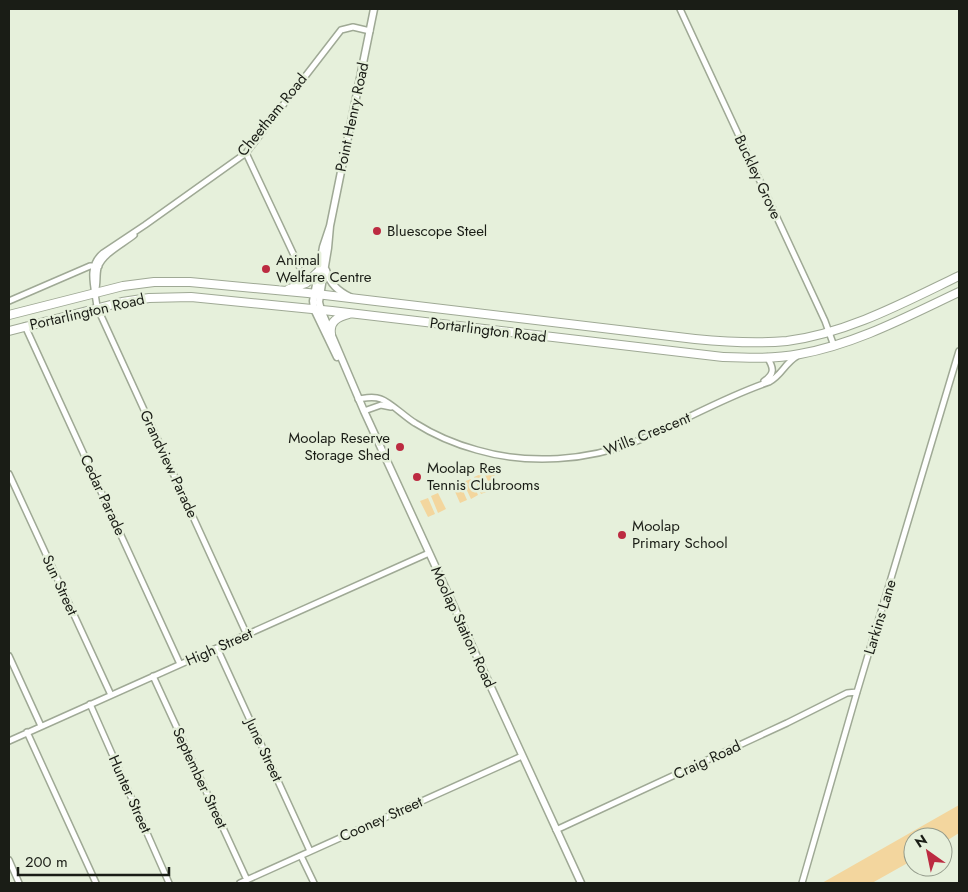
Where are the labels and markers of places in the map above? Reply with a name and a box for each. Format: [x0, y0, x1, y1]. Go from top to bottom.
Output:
place label: Bluescope Steel [387, 220, 487, 242]
marker: Bluescope Steel [371, 225, 383, 237]
place label: Animal Welfare Centre [276, 249, 372, 288]
marker: Animal Welfare Centre [260, 263, 272, 275]
place label: Moolap Reserve Storage Shed [288, 427, 390, 466]
marker: Moolap Reserve Storage Shed [394, 441, 406, 453]
place label: Moolap Res Tennis Clubrooms [427, 457, 540, 496]
marker: Moolap Res Tennis Clubrooms [411, 471, 423, 483]
place label: Moolap Primary School [632, 515, 728, 554]
marker: Moolap Primary School [616, 529, 628, 541]

